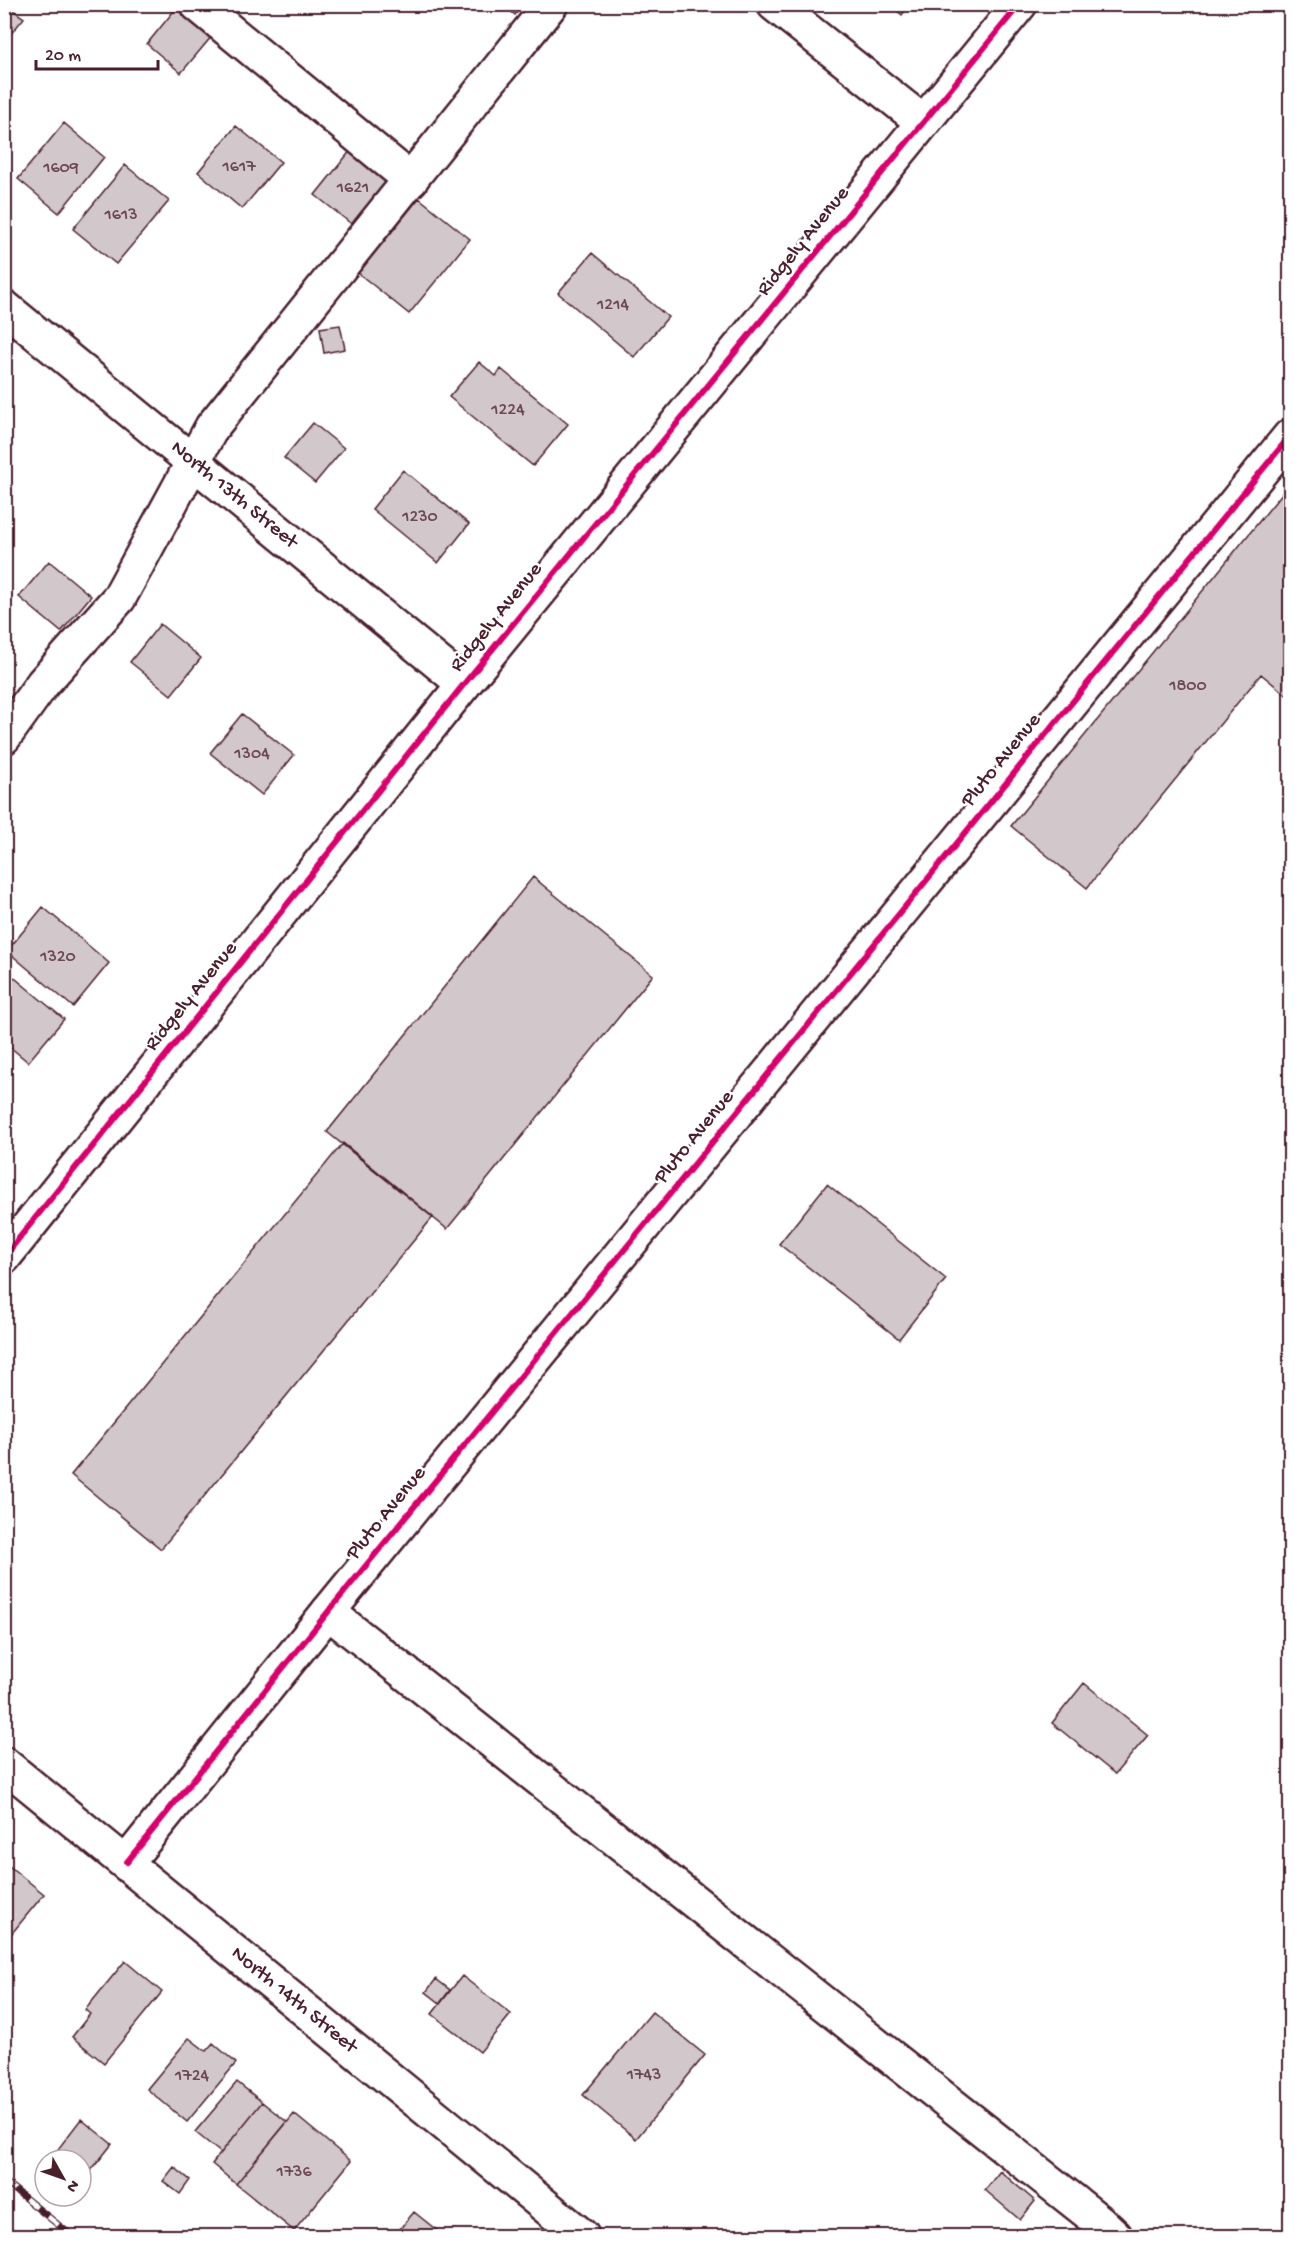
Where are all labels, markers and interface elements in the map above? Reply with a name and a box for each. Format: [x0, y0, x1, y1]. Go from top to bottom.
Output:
scale bar [36, 33, 158, 71]
text: 20 m [45, 46, 81, 67]
house number: 1617 [221, 157, 256, 178]
house number: 1609 [42, 158, 79, 179]
house number: 1621 [336, 178, 369, 199]
street label: Ridgely Avenue [752, 181, 857, 302]
house number: 1613 [103, 205, 138, 226]
house number: 1214 [596, 295, 629, 316]
house number: 1224 [490, 400, 525, 421]
street label: North 13th Street [165, 436, 304, 556]
house number: 1230 [401, 507, 438, 528]
street label: Ridgely Avenue [445, 557, 550, 678]
house number: 1800 [1168, 676, 1207, 697]
street label: Pluto Avenue [956, 708, 1048, 814]
house number: 1304 [233, 744, 270, 765]
street label: Ridgely Avenue [140, 936, 245, 1057]
house number: 1320 [39, 947, 76, 968]
street label: Pluto Avenue [649, 1085, 741, 1191]
street label: Pluto Avenue [341, 1461, 433, 1567]
street label: North 14th Street [225, 1941, 364, 2061]
house number: 1743 [626, 2065, 661, 2086]
house number: 1724 [174, 2066, 209, 2087]
north arrow [33, 2148, 93, 2208]
house number: 1736 [275, 2162, 312, 2183]
text: N [61, 2175, 82, 2196]

